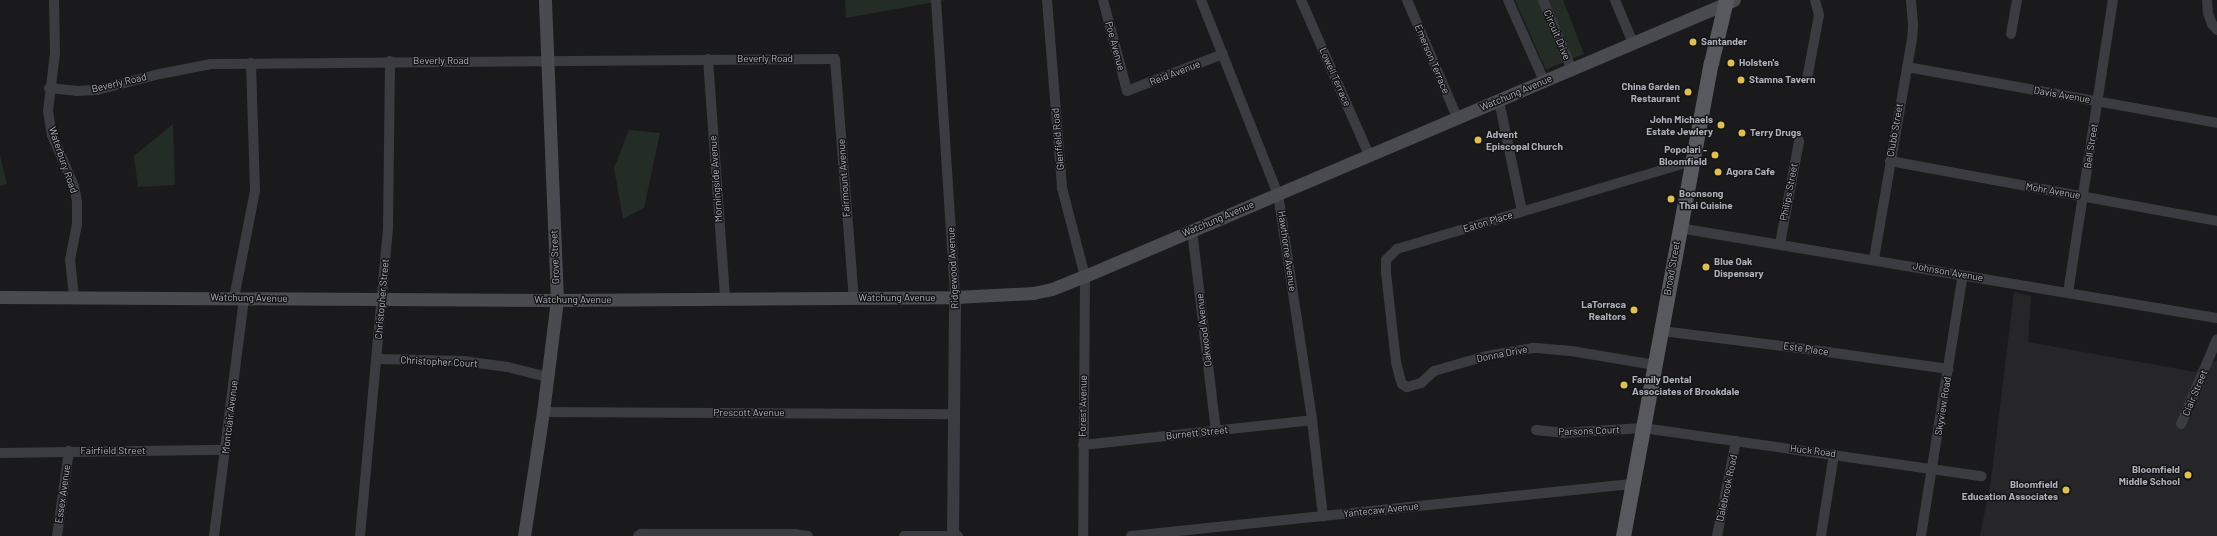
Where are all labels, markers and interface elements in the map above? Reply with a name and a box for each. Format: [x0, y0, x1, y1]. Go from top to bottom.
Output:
street label: Circuit Drive [1541, 8, 1573, 62]
street label: Poe Avenue [1103, 20, 1127, 72]
street label: Emerson Terrace [1412, 23, 1452, 95]
place label: Santander [1701, 36, 1747, 48]
marker: Santander [1688, 37, 1698, 47]
street label: Lowell Terrace [1317, 46, 1353, 108]
street label: Beverly Road [737, 53, 793, 65]
street label: Beverly Road [413, 55, 469, 67]
place label: Holsten's [1739, 57, 1779, 69]
street label: Reid Avenue [1148, 58, 1202, 88]
marker: Holsten's [1726, 58, 1736, 68]
street label: Beverly Road [90, 71, 148, 95]
street label: Watchung Avenue [1478, 72, 1554, 114]
place label: Stamna Tavern [1749, 74, 1815, 86]
marker: Stamna Tavern [1736, 75, 1746, 85]
place label: China Garden Restaurant [1621, 80, 1680, 104]
street label: Davis Avenue [2033, 84, 2091, 106]
marker: China Garden Restaurant [1683, 87, 1693, 97]
street label: Clubb Street [1884, 102, 1906, 158]
street label: Glenfield Road [1049, 107, 1067, 171]
place label: John Michaels Estate Jewlery [1646, 113, 1713, 136]
marker: John Michaels Estate Jewlery [1716, 120, 1726, 130]
street label: Bell Street [2082, 123, 2100, 169]
street label: Waterbury Road [46, 125, 80, 195]
place label: Terry Drugs [1750, 127, 1801, 139]
place label: Advent Episcopal Church [1486, 128, 1563, 152]
marker: Terry Drugs [1737, 128, 1747, 138]
street label: Morningside Avenue [707, 135, 725, 223]
marker: Advent Episcopal Church [1473, 135, 1483, 145]
street label: Fairmount Avenue [835, 138, 853, 218]
place label: Popolari - Bloomfield [1659, 143, 1707, 166]
marker: Popolari - Bloomfield [1710, 150, 1720, 160]
street label: Philips Street [1778, 162, 1800, 222]
place label: Agora Cafe [1726, 166, 1775, 178]
marker: Agora Cafe [1713, 167, 1723, 177]
street label: Mohr Avenue [2025, 180, 2081, 202]
place label: Boonsong Thai Cuisine [1679, 187, 1733, 210]
marker: Boonsong Thai Cuisine [1666, 194, 1676, 204]
street label: Watchung Avenue [1180, 198, 1256, 240]
street label: Eaton Place [1462, 209, 1514, 235]
street label: Hawthorne Avenue [1275, 210, 1299, 292]
street label: Ridgewood Avenue [945, 227, 961, 309]
street label: Grove Street [548, 230, 562, 284]
street label: Broad Street [1661, 240, 1683, 296]
place label: Blue Oak Dispensary [1714, 255, 1764, 278]
street label: Christopher Street [373, 258, 391, 340]
street label: Johnson Avenue [1912, 260, 1984, 284]
marker: Blue Oak Dispensary [1701, 262, 1711, 272]
street label: Watchung Avenue [210, 291, 288, 305]
street label: Watchung Avenue [858, 292, 936, 304]
street label: Oakwood Avenue [1194, 293, 1214, 367]
street label: Watchung Avenue [534, 294, 612, 306]
place label: LaTorraca Realtors [1581, 298, 1626, 322]
marker: LaTorraca Realtors [1629, 305, 1639, 315]
street label: Este Place [1783, 340, 1829, 358]
street label: Donna Drive [1475, 343, 1529, 365]
street label: Christopher Court [400, 354, 478, 370]
street label: Clair Street [2180, 368, 2210, 418]
place label: Family Dental Associates of Brookdale [1632, 373, 1740, 396]
street label: Forest Avenue [1076, 375, 1090, 437]
street label: Skyview Road [1932, 376, 1954, 436]
street label: Montclair Avenue [220, 380, 240, 454]
marker: Family Dental Associates of Brookdale [1619, 380, 1629, 390]
street label: Prescott Avenue [713, 407, 785, 419]
street label: Burnett Street [1165, 424, 1229, 442]
street label: Parsons Court [1558, 424, 1620, 438]
street label: Huck Road [1789, 442, 1837, 460]
street label: Fairfield Street [80, 445, 146, 457]
street label: Dalebrook Road [1714, 454, 1740, 522]
place label: Bloomfield Middle School [2119, 463, 2180, 486]
street label: Essex Avenue [53, 464, 73, 524]
marker: Bloomfield Middle School [2183, 470, 2193, 480]
place label: Bloomfield Education Associates [1962, 478, 2058, 502]
marker: Bloomfield Education Associates [2061, 485, 2071, 495]
street label: Yantecaw Avenue [1343, 500, 1419, 520]

